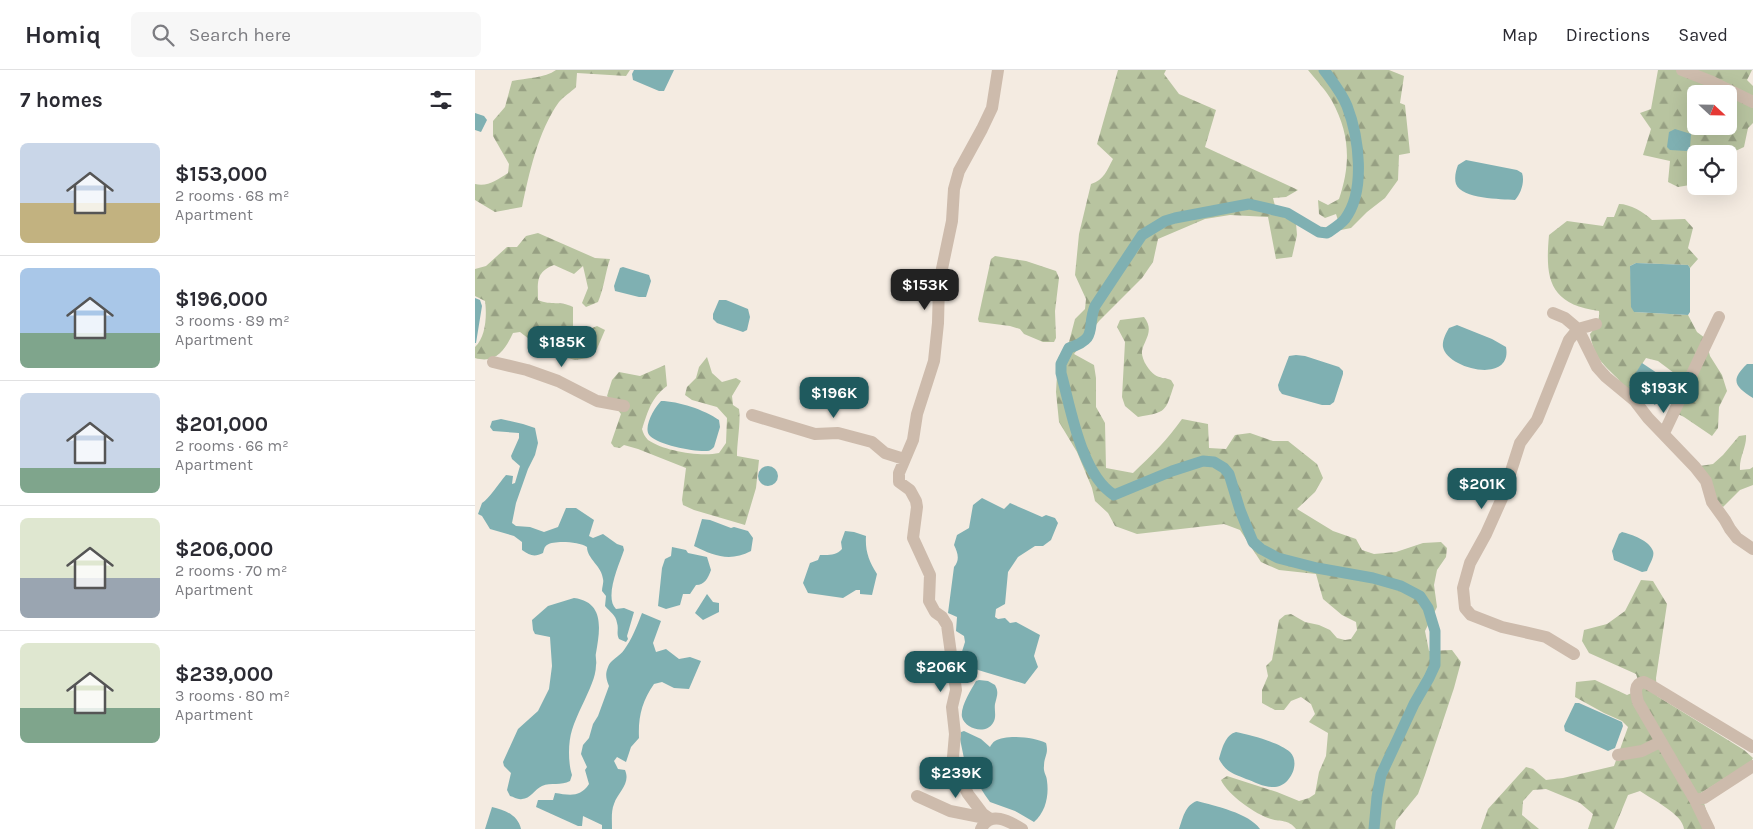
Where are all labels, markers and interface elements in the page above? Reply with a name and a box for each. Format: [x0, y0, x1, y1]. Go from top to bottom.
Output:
search box [131, 12, 481, 57]
text: Homiq [25, 21, 101, 49]
icon: search [149, 21, 177, 49]
text: Search here [189, 24, 291, 46]
text: Map [1502, 24, 1538, 46]
text: Directions [1566, 24, 1650, 46]
text: Saved [1678, 24, 1728, 46]
north arrow [1687, 85, 1737, 135]
map controls [1687, 85, 1737, 195]
icon: filters [427, 86, 455, 114]
text: 7 homes [20, 88, 103, 112]
button: locate [1687, 145, 1737, 195]
text: $153,000 [175, 162, 267, 186]
icon: home [60, 163, 120, 223]
text: 2 rooms · 68 m² [175, 186, 289, 205]
text: Apartment [175, 205, 253, 224]
pin: $153K [890, 268, 960, 311]
text: $153K [902, 275, 948, 294]
text: $196,000 [175, 287, 268, 311]
icon: home [60, 288, 120, 348]
text: 3 rooms · 89 m² [175, 311, 290, 330]
pin: $185K [527, 326, 597, 368]
text: Apartment [175, 330, 253, 349]
text: $185K [539, 332, 585, 351]
pin: $193K [1629, 372, 1699, 414]
pin: $196K [799, 376, 869, 419]
text: $193K [1641, 378, 1687, 397]
text: $196K [811, 383, 857, 402]
text: $201,000 [175, 412, 268, 436]
icon: home [60, 413, 120, 473]
text: 2 rooms · 66 m² [175, 436, 289, 455]
text: Apartment [175, 455, 253, 474]
pin: $201K [1447, 468, 1517, 510]
text: $201K [1459, 474, 1506, 493]
text: $206,000 [175, 537, 273, 561]
icon: home [60, 538, 120, 598]
text: 2 rooms · 70 m² [175, 561, 287, 580]
text: Apartment [175, 580, 253, 599]
pin: $206K [906, 650, 976, 693]
text: $206K [916, 657, 967, 676]
text: $239,000 [175, 662, 273, 686]
icon: home [60, 663, 120, 723]
text: 3 rooms · 80 m² [175, 686, 290, 705]
text: Apartment [175, 705, 253, 724]
pin: $239K [921, 756, 991, 799]
text: $239K [931, 763, 981, 782]

